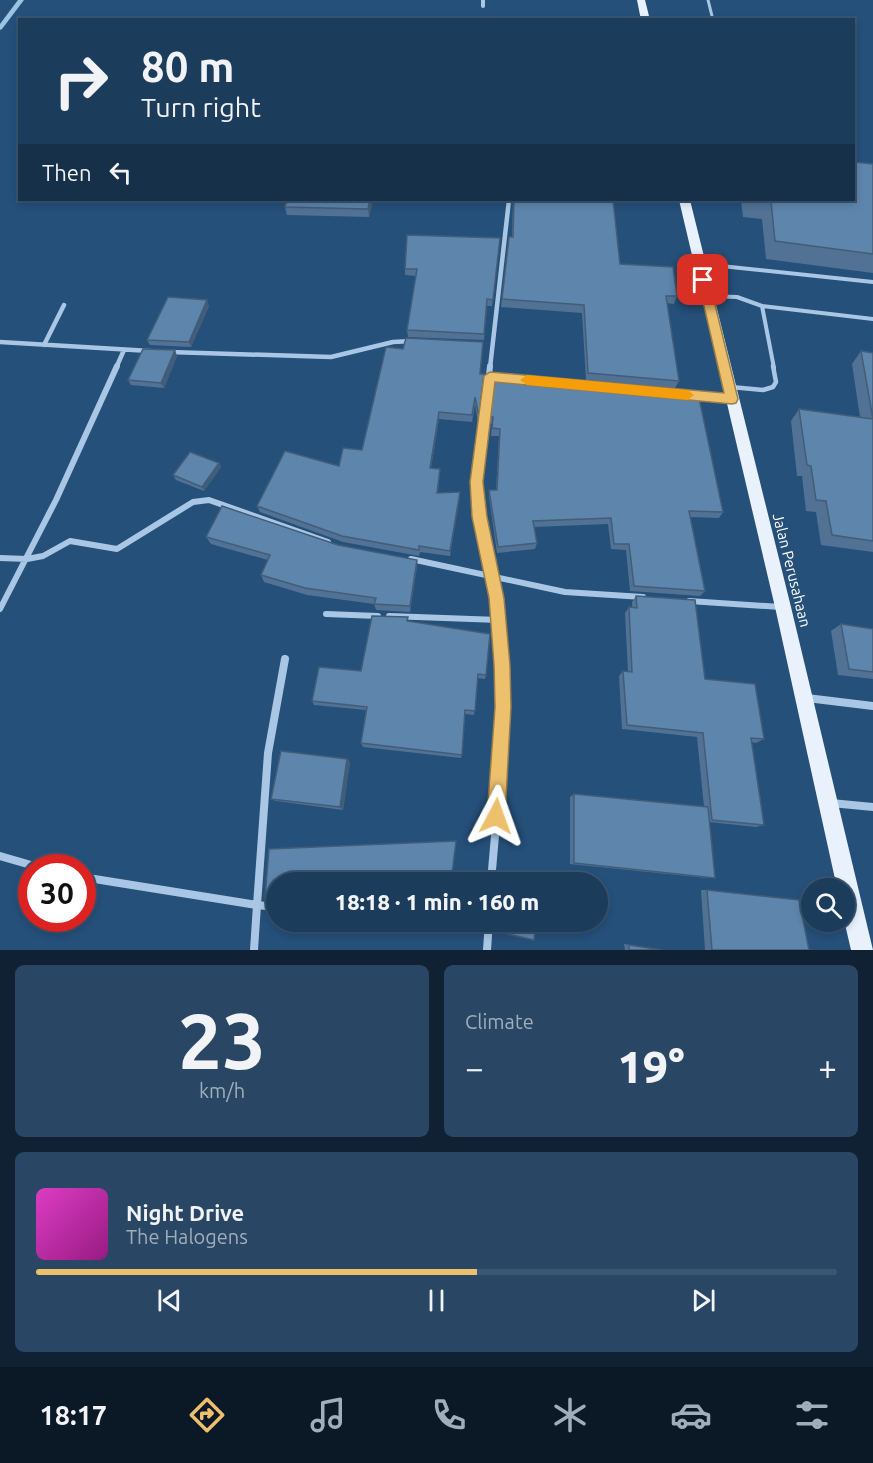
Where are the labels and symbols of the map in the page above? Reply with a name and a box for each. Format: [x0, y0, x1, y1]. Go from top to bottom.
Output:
pin [677, 254, 728, 305]
street label: Jalan Perusahaan [770, 511, 814, 629]
position arrow [464, 784, 528, 848]
speed limit sign: 30 [18, 854, 96, 932]

